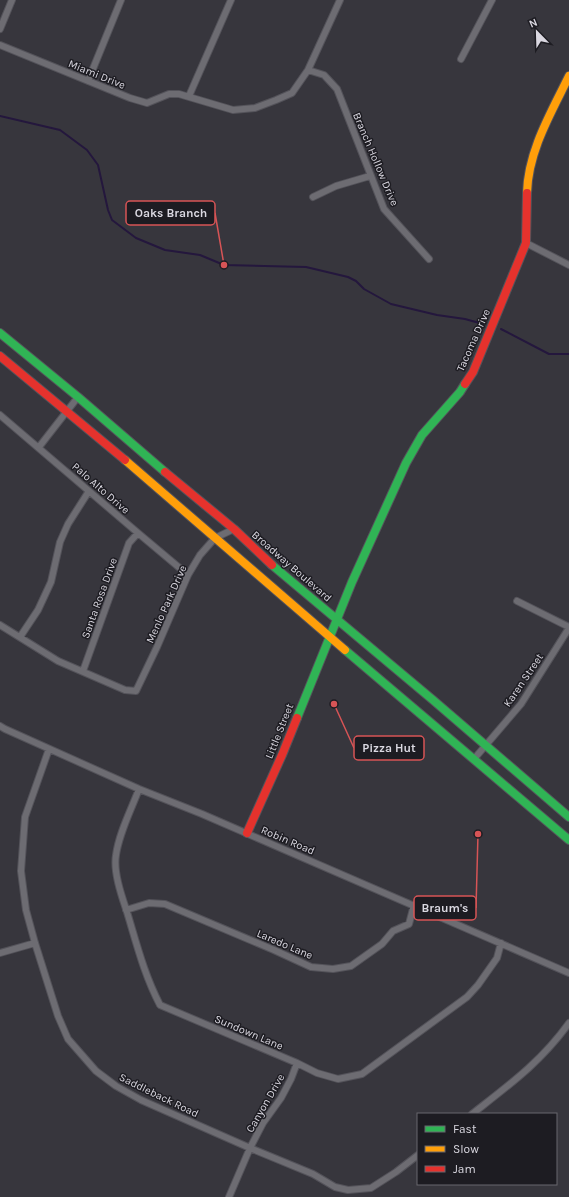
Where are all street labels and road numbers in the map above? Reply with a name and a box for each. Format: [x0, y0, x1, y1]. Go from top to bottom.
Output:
street label: Miami Drive [66, 57, 128, 92]
street label: Branch Hollow Drive [350, 111, 401, 208]
street label: Tacoma Drive [454, 307, 493, 373]
street label: Palo Alto Drive [69, 460, 132, 517]
street label: Broadway Boulevard [249, 528, 334, 605]
street label: Santa Rosa Drive [79, 556, 120, 640]
street label: Menlo Park Drive [143, 563, 190, 645]
street label: Karen Street [501, 651, 546, 710]
street label: Little Street [263, 702, 296, 761]
street label: Robin Road [259, 823, 317, 858]
street label: Laredo Lane [255, 927, 315, 962]
street label: Sundown Lane [213, 1012, 285, 1053]
street label: Saddleback Road [117, 1071, 201, 1120]
street label: Canyon Drive [243, 1071, 288, 1135]

